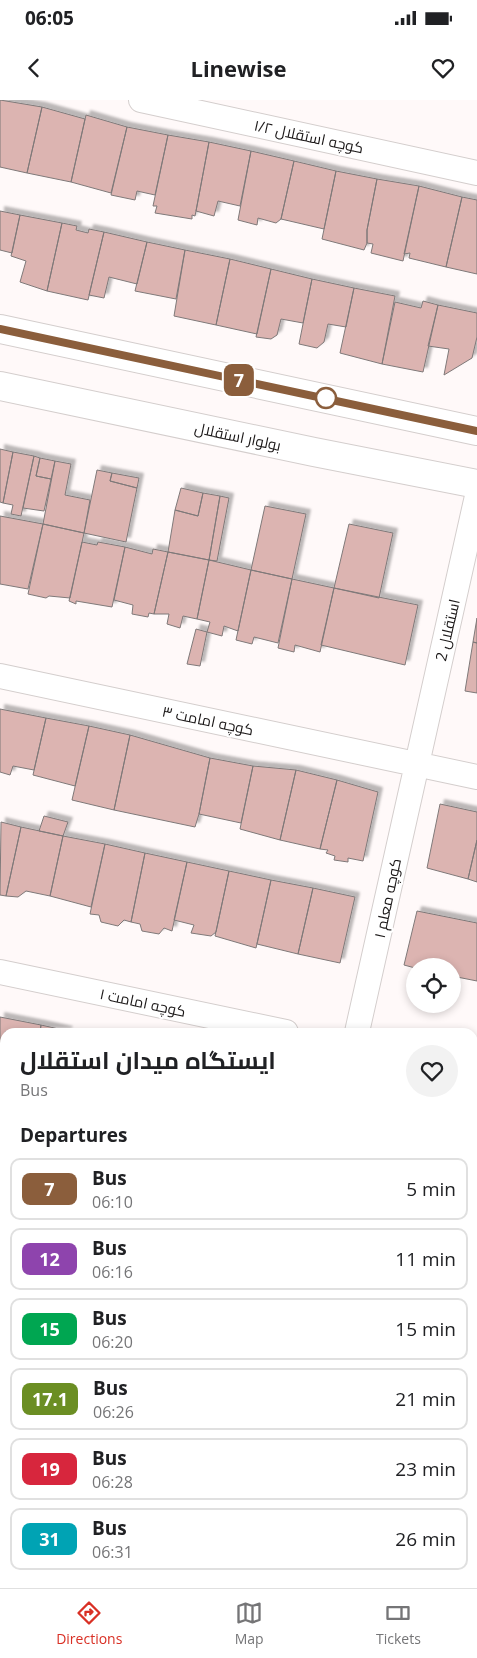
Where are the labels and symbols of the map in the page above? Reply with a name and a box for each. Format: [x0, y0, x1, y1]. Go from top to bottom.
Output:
street label: کوچه استقلال ۱/۲ [252, 115, 366, 158]
line badge: 7 [223, 364, 255, 396]
unlabelled marker [315, 387, 337, 409]
street label: بولوار استقلال [193, 417, 283, 455]
street label: استقلال 2 [430, 597, 464, 663]
street label: کوچه امامت ۳ [160, 701, 256, 740]
street label: کوچه معلم ۱ [369, 856, 406, 940]
street label: کوچه امامت ۱ [98, 983, 188, 1022]

